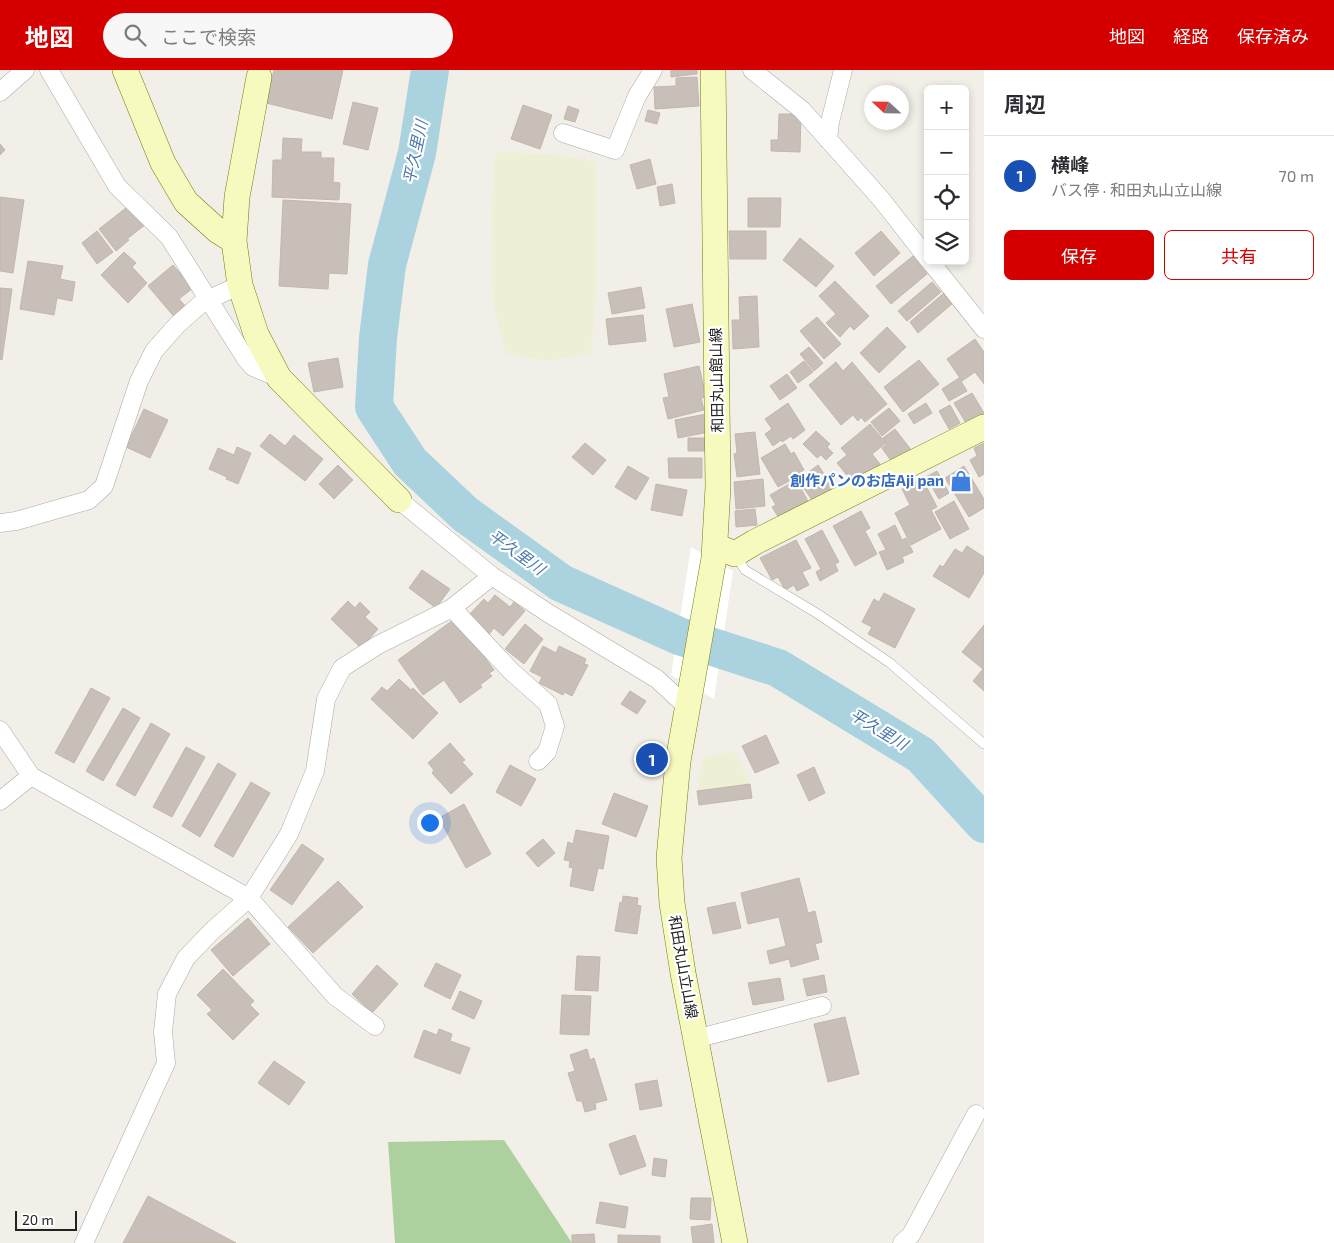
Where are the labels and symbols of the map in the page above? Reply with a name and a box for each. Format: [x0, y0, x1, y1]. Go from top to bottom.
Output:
north arrow [864, 85, 909, 130]
water label: 平久里川 [399, 117, 431, 185]
street label: 和田丸山館山線 [706, 327, 726, 433]
shop icon: 創作パンのお店Aji pan [948, 468, 974, 494]
place label: 創作パンのお店Aji pan [790, 471, 944, 489]
water label: 平久里川 [486, 525, 550, 579]
water label: 平久里川 [847, 704, 913, 754]
pin: 1 [636, 740, 668, 778]
your location [417, 810, 443, 836]
street label: 和田丸山立山線 [666, 914, 702, 1020]
scale bar [15, 1208, 78, 1231]

